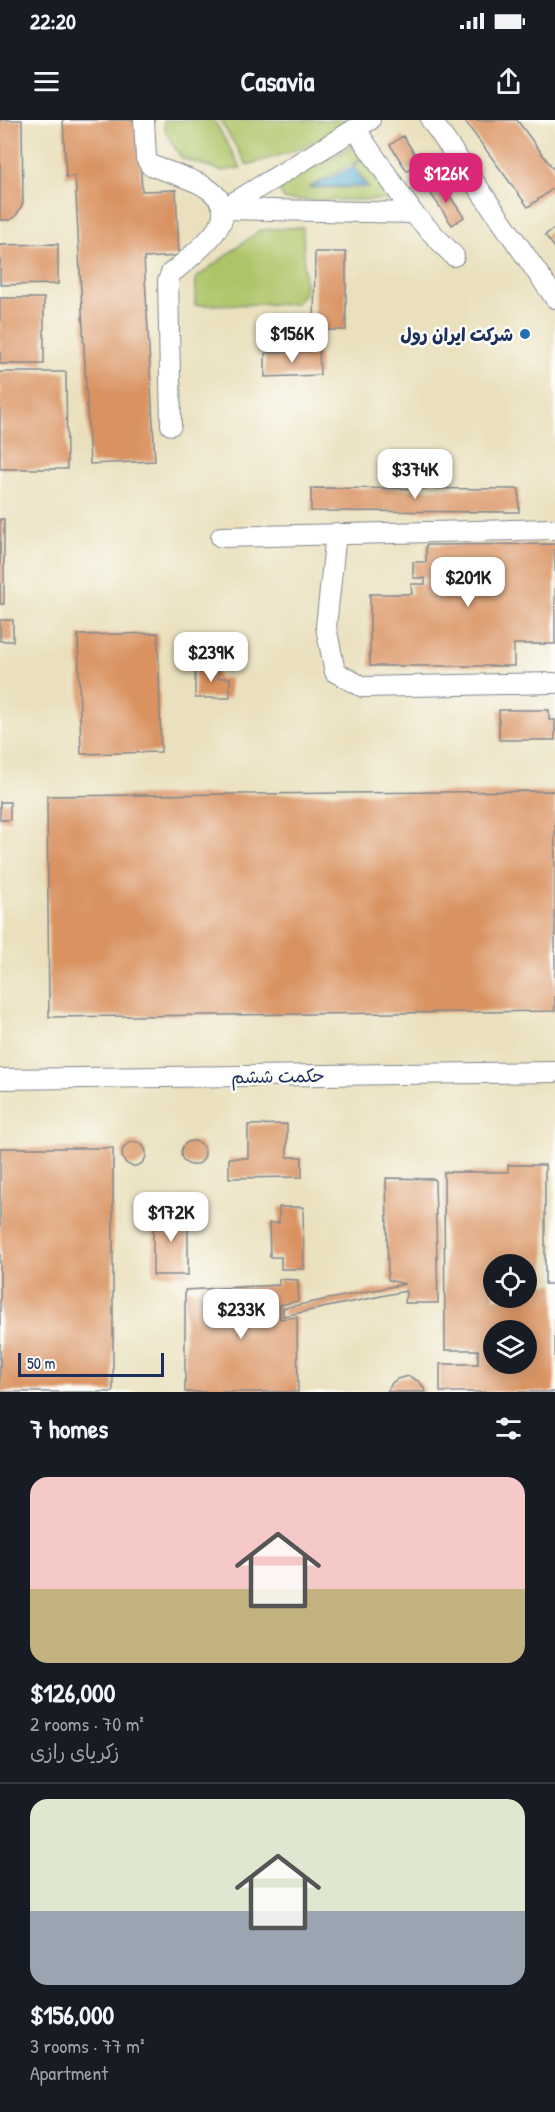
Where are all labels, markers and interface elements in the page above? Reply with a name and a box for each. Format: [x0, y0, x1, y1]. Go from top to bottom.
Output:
text: 22:20 [30, 6, 76, 36]
text: Casavia [241, 63, 314, 99]
icon: menu [30, 65, 63, 98]
icon: share [492, 65, 525, 98]
pin: $126K [404, 153, 488, 204]
text: $126K [423, 159, 469, 186]
pin: $156K [250, 313, 334, 364]
text: $156K [270, 319, 314, 346]
place label: شرکت ایران رول [400, 322, 513, 347]
marker: شرکت ایران رول [518, 327, 532, 341]
pin: $374K [373, 449, 457, 500]
text: $374K [392, 455, 438, 482]
pin: $201K [426, 557, 510, 608]
text: $201K [445, 563, 491, 590]
pin: $239K [169, 632, 253, 683]
text: $239K [188, 638, 234, 665]
street label: حکمت ششم [231, 1063, 325, 1091]
pin: $172K [129, 1192, 213, 1243]
text: $172K [147, 1198, 195, 1225]
map controls [483, 1254, 537, 1374]
button: locate [483, 1254, 537, 1308]
pin: $233K [199, 1289, 283, 1340]
text: $233K [217, 1295, 265, 1322]
button: layers [483, 1320, 537, 1374]
scale bar [18, 1350, 164, 1378]
text: 50 m [27, 1352, 56, 1374]
text: 7 homes [30, 1411, 108, 1446]
icon: filters [492, 1412, 525, 1445]
icon: home [224, 1516, 332, 1624]
text: $126,000 [30, 1675, 115, 1710]
text: 2 rooms · 70 m² [30, 1710, 144, 1737]
text: زکریای رازی [30, 1738, 119, 1765]
icon: home [224, 1838, 332, 1946]
text: $156,000 [30, 1997, 114, 2032]
text: 3 rooms · 77 m² [30, 2032, 144, 2059]
text: Apartment [30, 2059, 108, 2086]

